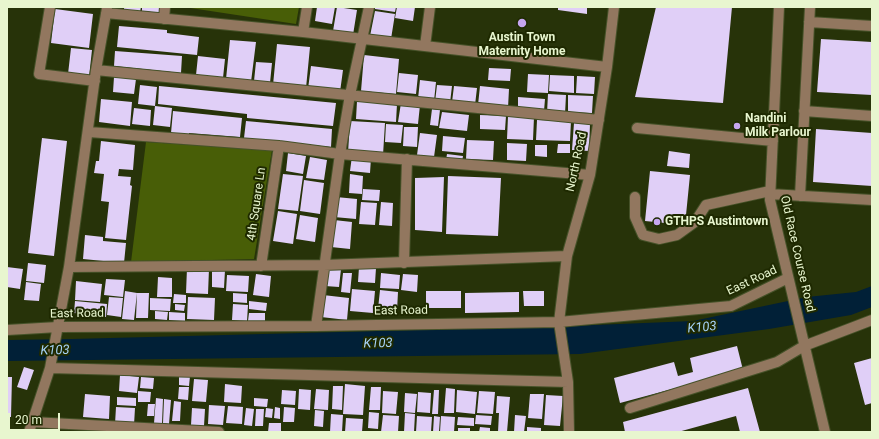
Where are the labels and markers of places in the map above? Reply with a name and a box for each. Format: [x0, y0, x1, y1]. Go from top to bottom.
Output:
marker: Austin Town Maternity Home [516, 17, 528, 29]
place label: Austin Town Maternity Home [479, 31, 565, 59]
place label: Nandini Milk Parlour [745, 112, 811, 140]
marker: Nandini Milk Parlour [732, 121, 742, 131]
place label: GTHPS Austintown [665, 215, 768, 229]
marker: GTHPS Austintown [652, 217, 662, 227]

